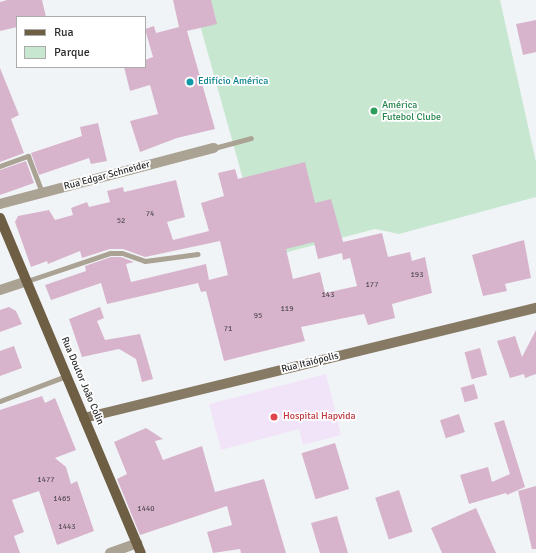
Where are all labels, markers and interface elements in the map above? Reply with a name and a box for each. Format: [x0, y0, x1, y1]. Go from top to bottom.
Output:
legend [16, 16, 146, 68]
text: Rua [54, 25, 74, 40]
text: Parque [54, 45, 90, 60]
place label: Edifício América [198, 76, 268, 88]
marker: Edifício América [185, 77, 195, 87]
place label: América Futebol Clube [382, 99, 441, 122]
marker: América Futebol Clube [369, 106, 379, 116]
street label: Rua Edgar Schneider [63, 159, 151, 193]
house number: 74 [146, 209, 154, 219]
house number: 52 [117, 216, 125, 226]
house number: 193 [411, 270, 423, 280]
house number: 177 [366, 280, 378, 290]
house number: 143 [322, 290, 334, 300]
house number: 119 [281, 304, 293, 314]
house number: 95 [254, 311, 262, 321]
house number: 71 [224, 324, 232, 334]
street label: Rua Doutor João Colin [58, 335, 106, 427]
street label: Rua Itaiópolis [280, 350, 340, 376]
marker: Hospital Hapvida [268, 411, 280, 423]
place label: Hospital Hapvida [283, 411, 356, 423]
house number: 1477 [37, 475, 55, 485]
house number: 1465 [53, 494, 71, 504]
house number: 1440 [137, 504, 155, 514]
house number: 1443 [58, 522, 76, 532]

